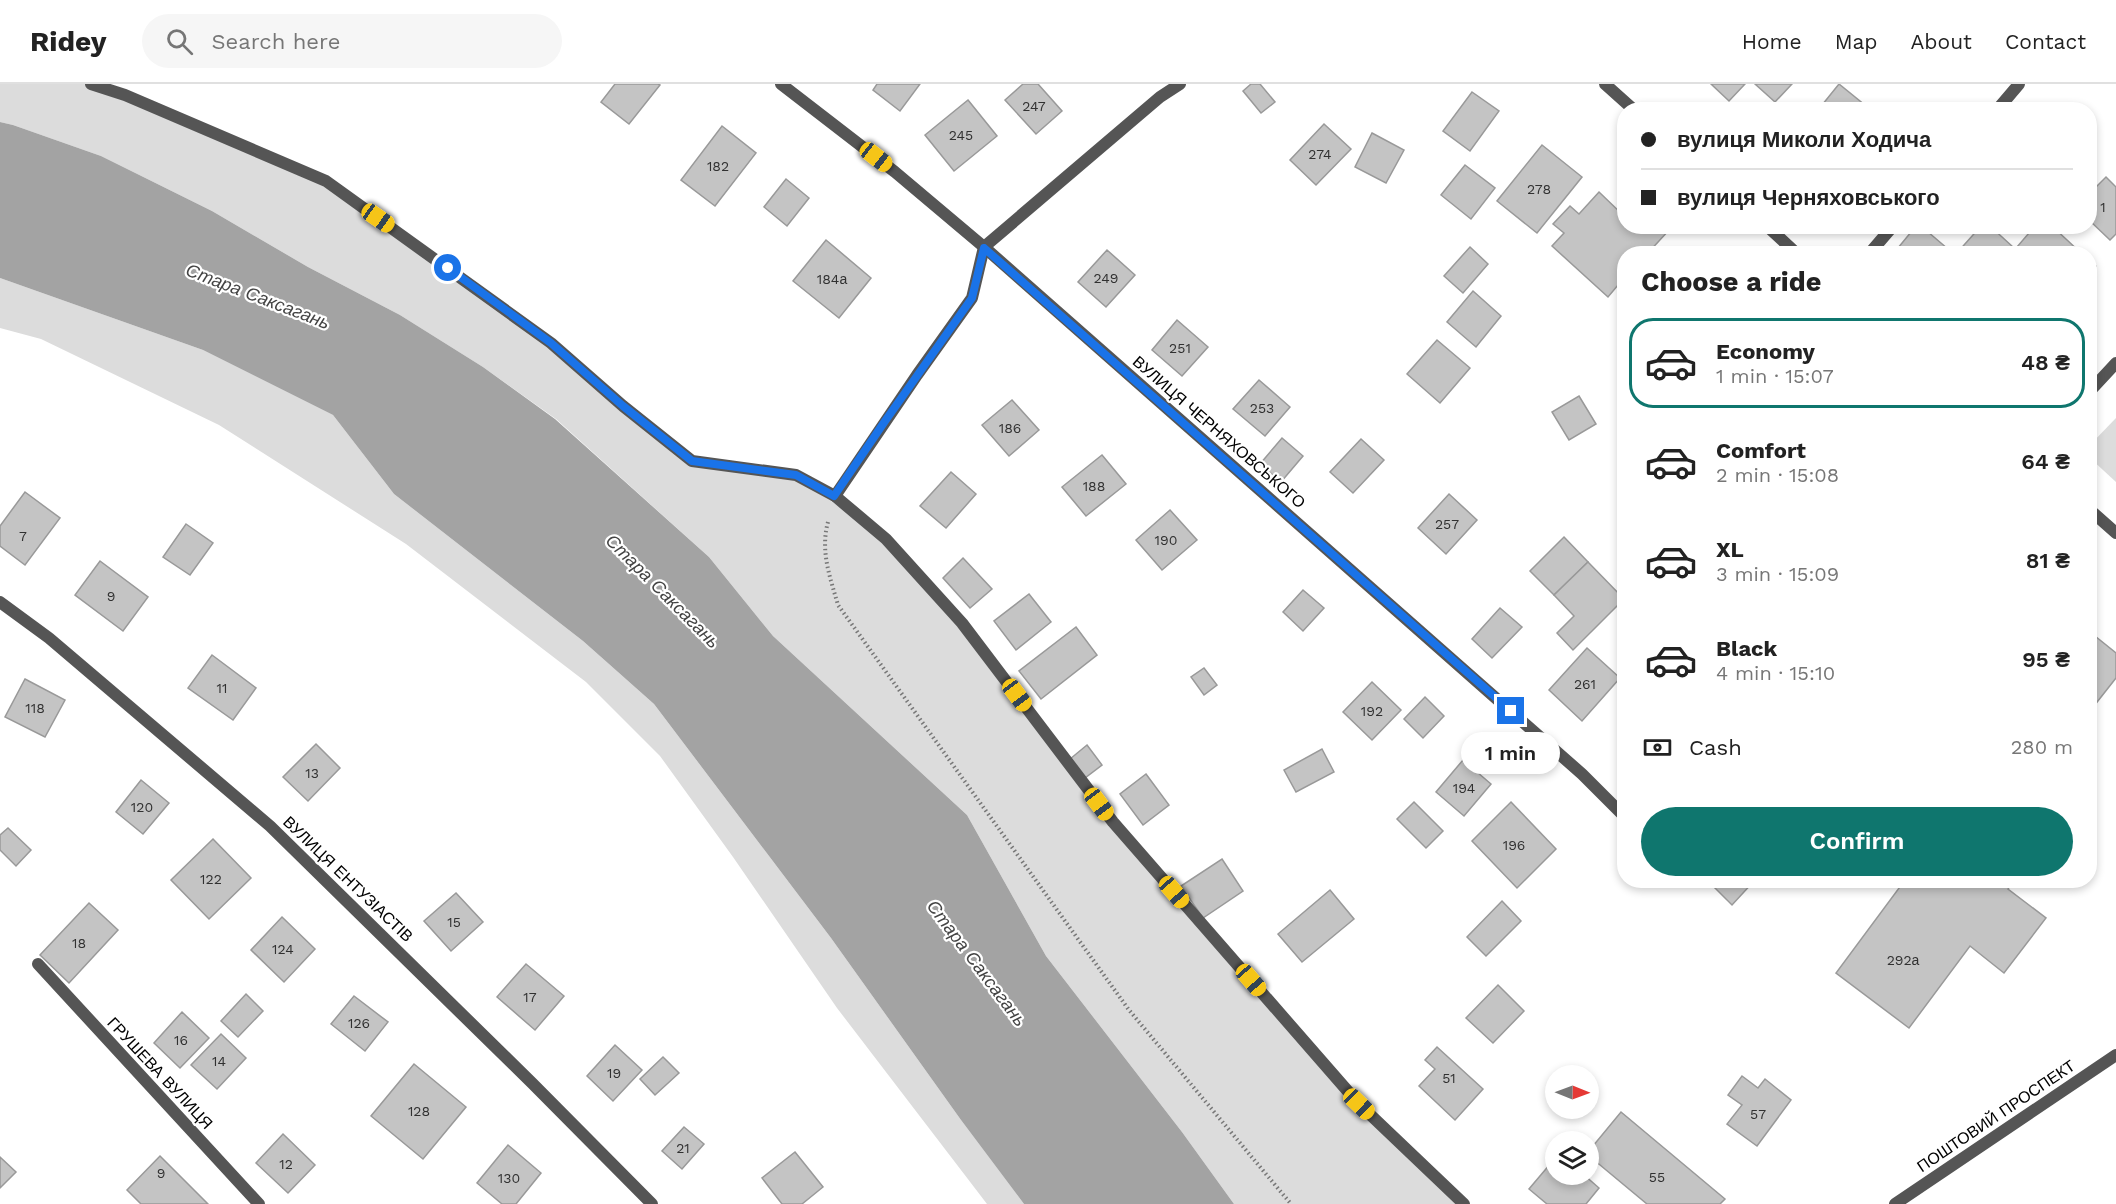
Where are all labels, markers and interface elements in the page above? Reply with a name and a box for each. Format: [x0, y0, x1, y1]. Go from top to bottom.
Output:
search box [142, 14, 562, 68]
text: Ridey [30, 25, 106, 58]
icon: search [163, 25, 196, 58]
text: Search here [211, 29, 340, 54]
text: Home [1742, 29, 1802, 54]
text: Map [1835, 29, 1878, 54]
text: About [1911, 29, 1972, 54]
text: Contact [2005, 29, 2086, 54]
house number: 247 [1022, 98, 1046, 114]
house number: 245 [949, 127, 973, 143]
text: вулиця Миколи Ходича [1677, 127, 1931, 152]
car [856, 139, 896, 175]
house number: 274 [1308, 146, 1332, 162]
house number: 182 [707, 158, 729, 174]
house number: 278 [1527, 181, 1551, 197]
text: вулиця Черняховського [1677, 185, 1940, 210]
house number: 1 [2100, 199, 2106, 215]
car [358, 200, 398, 236]
route start [434, 254, 461, 281]
water label: Стара Саксагань [183, 259, 333, 333]
text: Choose a ride [1641, 266, 1821, 298]
house number: 249 [1094, 270, 1118, 286]
house number: 184а [817, 271, 847, 287]
icon: car [1644, 336, 1698, 390]
text: Economy [1716, 339, 1815, 364]
house number: 251 [1169, 340, 1191, 356]
text: 48 ₴ [2021, 350, 2070, 375]
street label: ВУЛИЦЯ ЧЕРНЯХОВСЬКОГО [1129, 352, 1309, 512]
text: 1 min · 15:07 [1716, 364, 1834, 388]
house number: 253 [1250, 400, 1274, 416]
house number: 186 [999, 420, 1021, 436]
icon: car [1644, 435, 1698, 489]
text: Comfort [1716, 438, 1806, 463]
text: 64 ₴ [2021, 449, 2070, 474]
text: 2 min · 15:08 [1716, 463, 1839, 487]
house number: 188 [1083, 478, 1105, 494]
house number: 257 [1435, 516, 1459, 532]
house number: 7 [19, 528, 27, 544]
water label: Стара Саксагань [602, 530, 724, 652]
house number: 190 [1155, 532, 1177, 548]
icon: car [1644, 534, 1698, 588]
text: XL [1716, 537, 1744, 562]
text: 81 ₴ [2026, 548, 2070, 573]
text: 3 min · 15:09 [1716, 562, 1839, 586]
house number: 9 [107, 588, 115, 604]
icon: car [1644, 633, 1698, 687]
text: Black [1716, 636, 1777, 661]
text: 95 ₴ [2022, 647, 2070, 672]
text: 4 min · 15:10 [1716, 661, 1835, 685]
car [999, 675, 1035, 715]
house number: 261 [1574, 676, 1596, 692]
house number: 11 [217, 680, 227, 696]
route end [1497, 697, 1524, 724]
house number: 118 [25, 700, 45, 716]
house number: 192 [1361, 703, 1383, 719]
icon: cash [1641, 731, 1674, 764]
callout: 1 min [1462, 732, 1561, 774]
text: Cash [1689, 735, 1742, 760]
text: 280 m [2011, 735, 2073, 759]
text: 1 min [1485, 741, 1536, 765]
house number: 13 [305, 765, 319, 781]
house number: 194 [1453, 780, 1475, 796]
car [1081, 784, 1117, 824]
house number: 120 [131, 799, 153, 815]
button: Confirm [1641, 807, 2073, 876]
street label: ВУЛИЦЯ ЕНТУЗІАСТІВ [279, 812, 417, 946]
house number: 196 [1503, 837, 1525, 853]
house number: 122 [200, 871, 222, 887]
car [1155, 873, 1193, 911]
water label: Стара Саксагань [923, 896, 1031, 1030]
house number: 15 [447, 914, 461, 930]
house number: 18 [72, 935, 86, 951]
house number: 124 [272, 941, 294, 957]
house number: 292а [1887, 952, 1920, 968]
car [1232, 961, 1270, 999]
house number: 17 [523, 989, 537, 1005]
street label: ГРУШЕВА ВУЛИЦЯ [103, 1013, 217, 1133]
house number: 126 [348, 1015, 370, 1031]
house number: 16 [174, 1032, 188, 1048]
house number: 14 [212, 1053, 226, 1069]
street label: ПОШТОВИЙ ПРОСПЕКТ [1913, 1056, 2079, 1176]
house number: 19 [607, 1065, 621, 1081]
north arrow [1545, 1065, 1599, 1119]
map controls [1545, 1065, 1599, 1185]
house number: 51 [1442, 1070, 1456, 1086]
car [1340, 1085, 1378, 1123]
house number: 128 [408, 1103, 430, 1119]
house number: 57 [1750, 1106, 1766, 1122]
button: layers [1545, 1131, 1599, 1185]
house number: 21 [676, 1140, 690, 1156]
house number: 12 [279, 1156, 293, 1172]
house number: 9 [157, 1165, 165, 1181]
house number: 55 [1649, 1169, 1665, 1185]
house number: 130 [498, 1170, 520, 1186]

